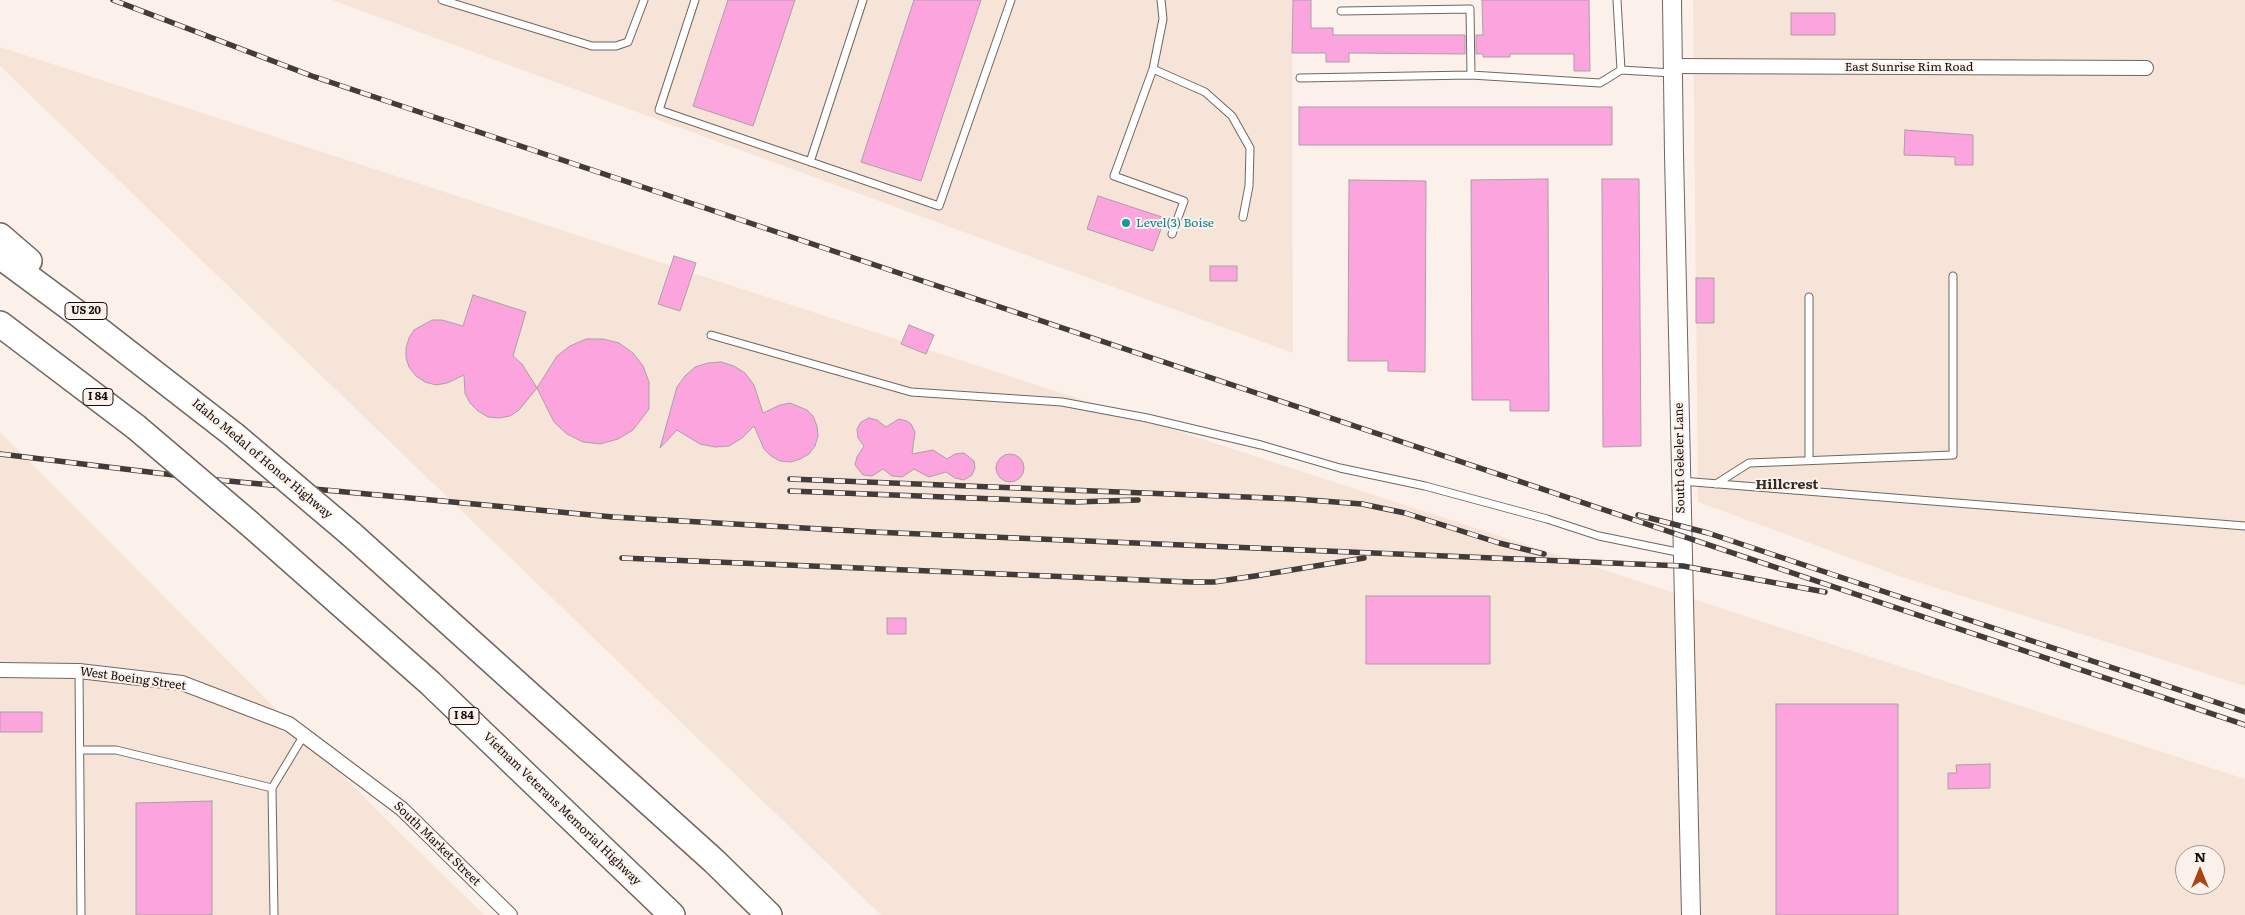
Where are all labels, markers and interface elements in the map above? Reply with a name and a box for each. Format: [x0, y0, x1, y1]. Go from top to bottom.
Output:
street label: East Sunrise Rim Road [1845, 60, 1973, 74]
place label: Level(3) Boise [1136, 216, 1214, 230]
marker: Level(3) Boise [1120, 217, 1132, 229]
road number: US 20 [65, 302, 107, 320]
road number: I 84 [83, 388, 113, 406]
street label: Idaho Medal of Honor Highway [189, 396, 335, 522]
street label: South Gekeler Lane [1672, 402, 1688, 514]
district label: Hillcrest [1756, 477, 1818, 493]
street label: West Boeing Street [79, 664, 187, 694]
road number: I 84 [449, 708, 479, 724]
street label: Vietnam Veterans Memorial Highway [480, 730, 644, 888]
street label: South Market Street [391, 799, 483, 889]
north arrow [2175, 845, 2225, 895]
text: N [2194, 846, 2206, 866]

